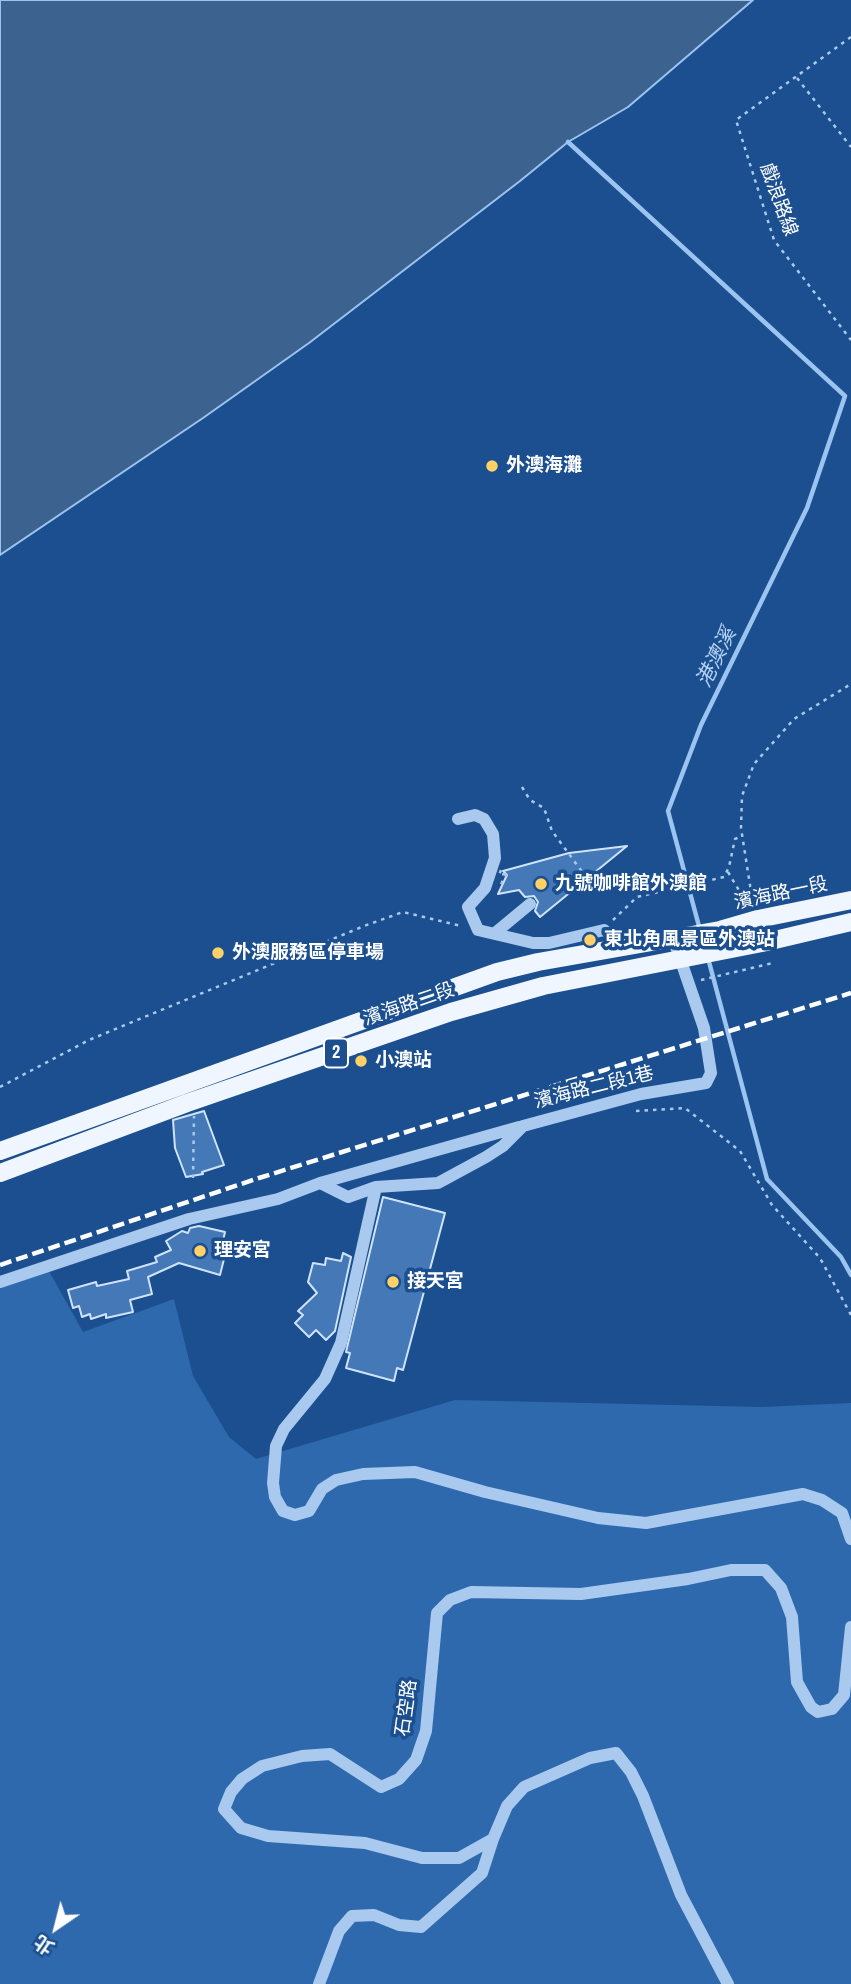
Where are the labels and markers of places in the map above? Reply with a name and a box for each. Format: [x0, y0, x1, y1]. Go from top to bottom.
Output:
place label: 外澳海灘 [506, 455, 582, 477]
marker: 外澳海灘 [484, 458, 500, 474]
place label: 九號咖啡館外澳館 [555, 873, 707, 895]
marker: 九號咖啡館外澳館 [533, 876, 549, 892]
place label: 東北角風景區外澳站 [604, 929, 775, 951]
marker: 東北角風景區外澳站 [582, 932, 598, 948]
place label: 外澳服務區停車場 [232, 942, 384, 964]
marker: 外澳服務區停車場 [210, 945, 226, 961]
place label: 小澳站 [375, 1050, 432, 1072]
marker: 小澳站 [353, 1053, 369, 1069]
place label: 理安宮 [214, 1240, 271, 1262]
marker: 理安宮 [192, 1243, 208, 1259]
place label: 接天宮 [407, 1271, 464, 1293]
marker: 接天宮 [385, 1274, 401, 1290]

